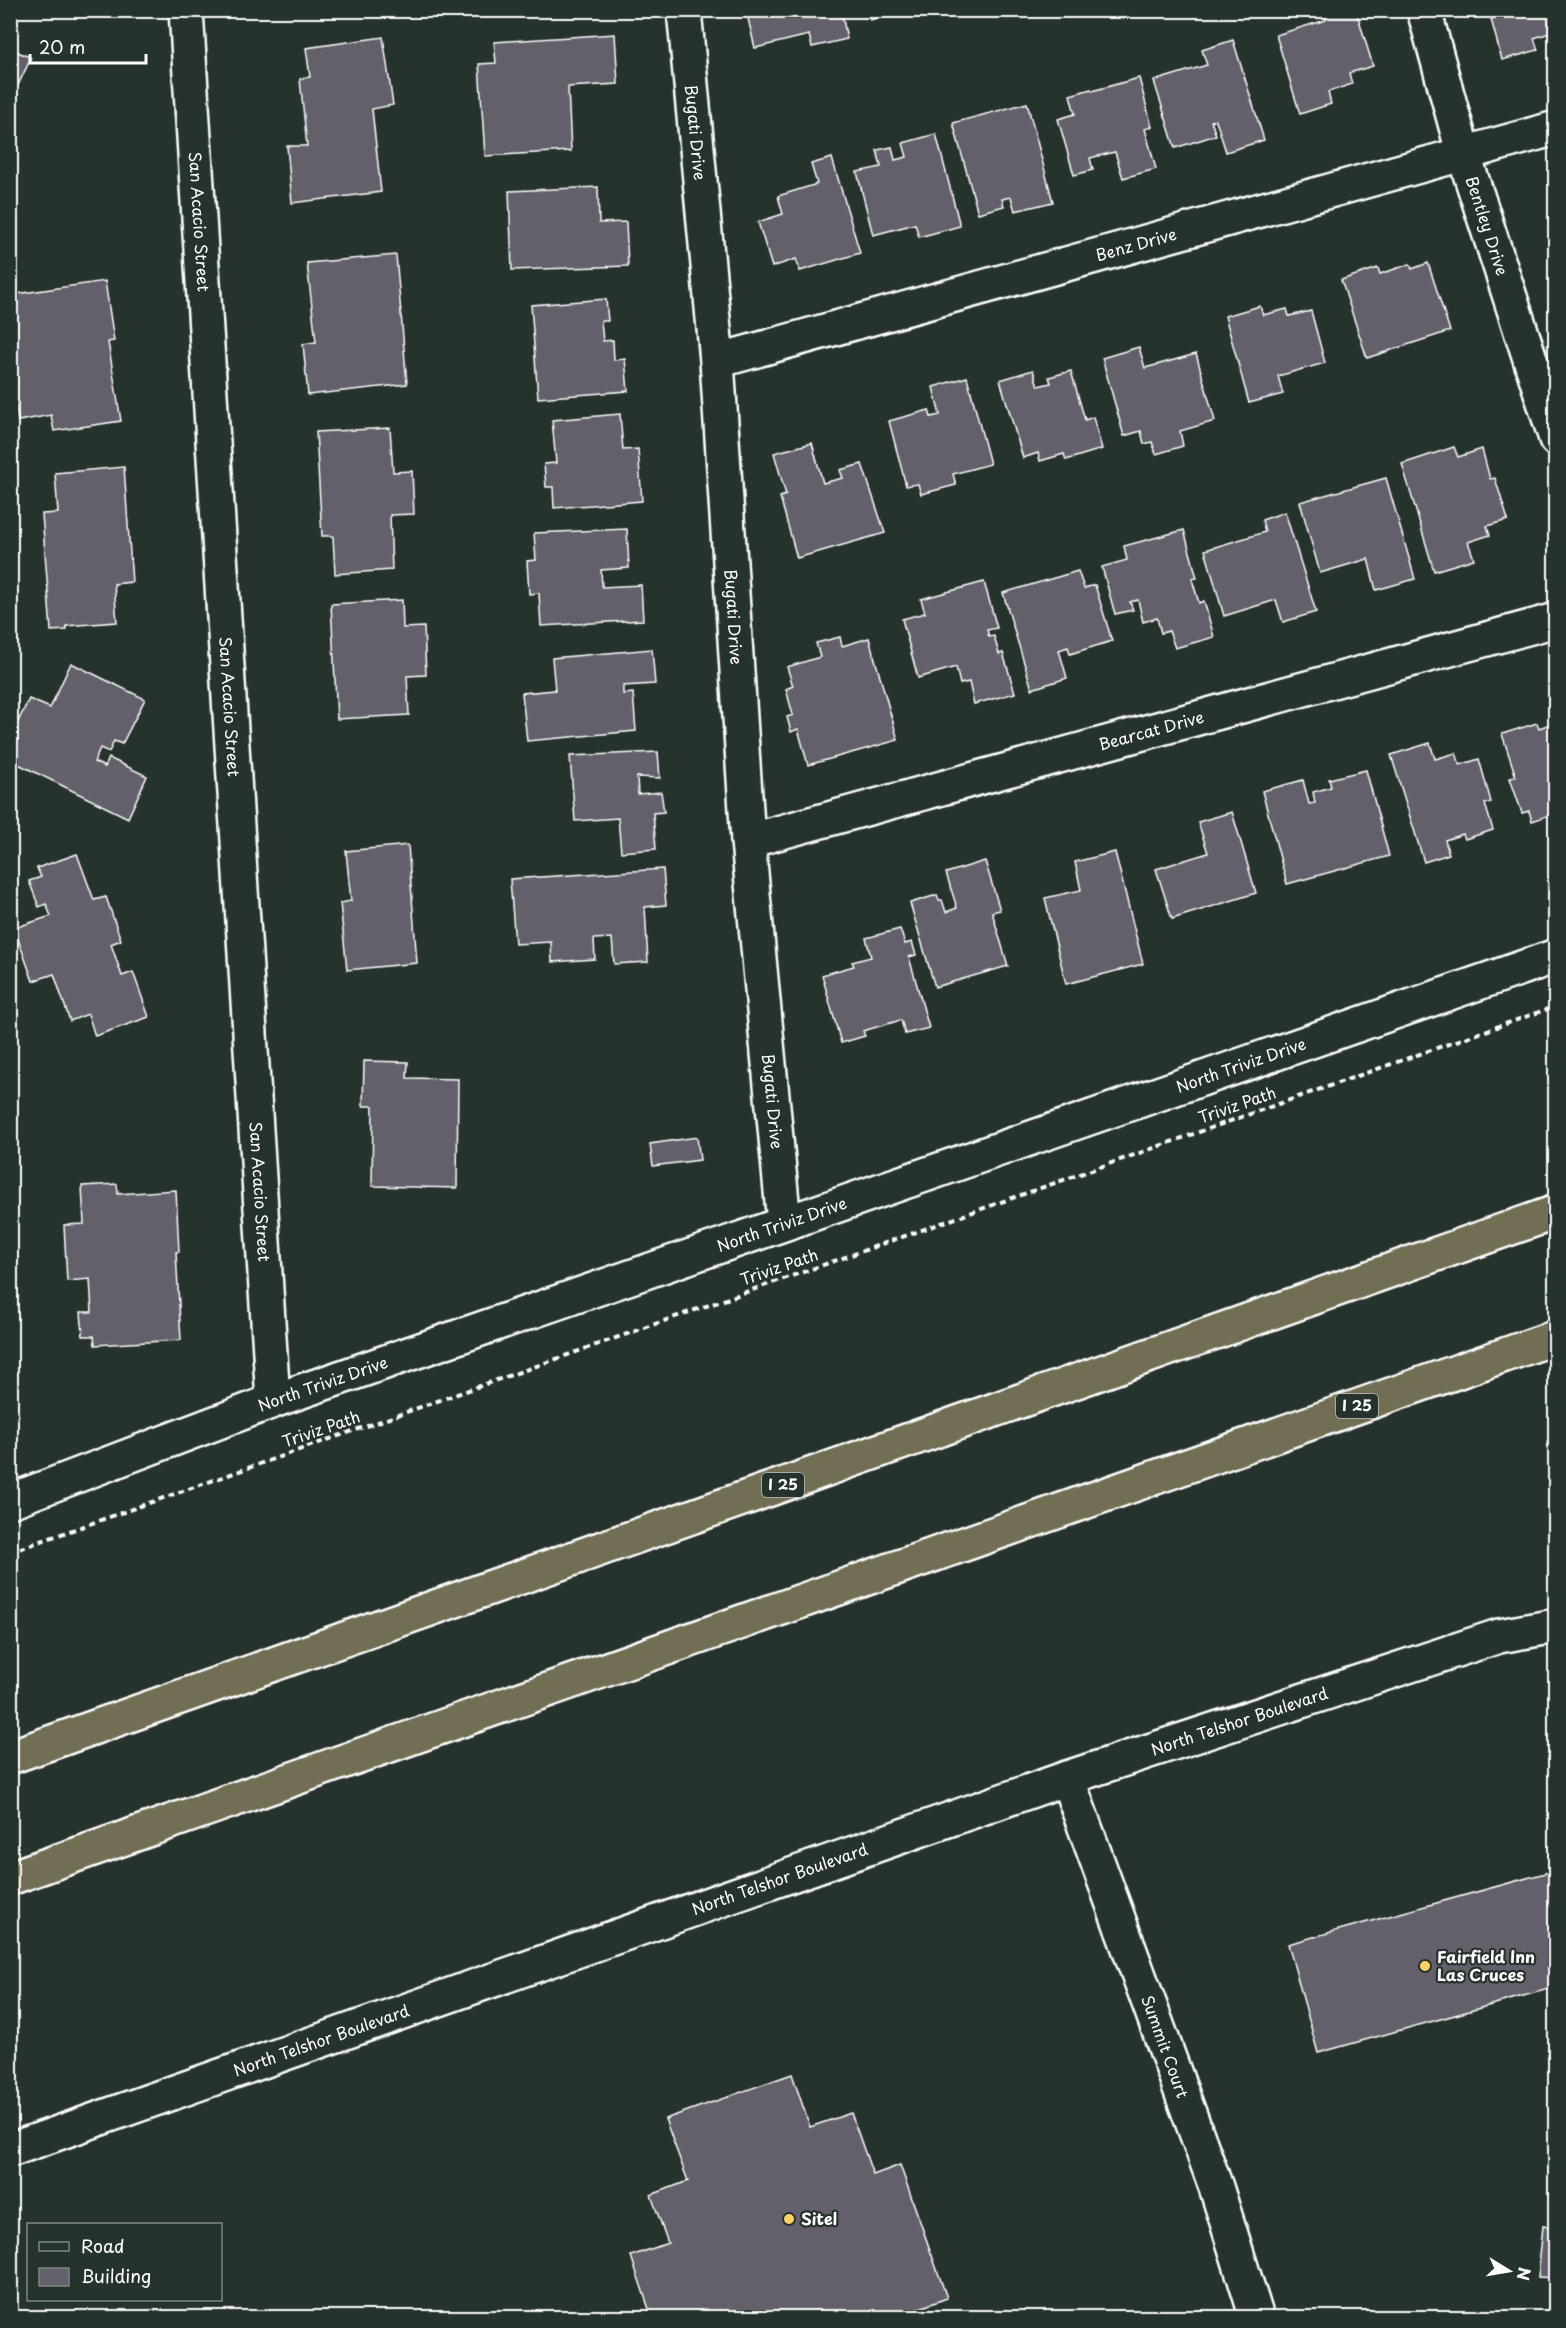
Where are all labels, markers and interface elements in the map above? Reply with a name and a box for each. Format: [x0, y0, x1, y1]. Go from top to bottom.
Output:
scale bar [30, 27, 146, 65]
text: 20 m [39, 33, 85, 60]
street label: Bugati Drive [680, 84, 713, 181]
street label: San Acacio Street [184, 151, 217, 293]
street label: Bentley Drive [1461, 173, 1515, 278]
street label: Benz Drive [1093, 221, 1179, 266]
street label: Bugati Drive [719, 568, 750, 665]
street label: San Acacio Street [214, 636, 247, 778]
street label: Bearcat Drive [1096, 704, 1206, 756]
street label: North Triviz Drive [1173, 1031, 1309, 1098]
street label: Bugati Drive [757, 1052, 790, 1150]
street label: Triviz Path [1194, 1080, 1279, 1129]
street label: San Acacio Street [245, 1121, 277, 1263]
street label: North Triviz Drive [713, 1190, 850, 1257]
street label: Triviz Path [736, 1242, 821, 1291]
street label: North Triviz Drive [254, 1349, 391, 1417]
road number: I 25 [1336, 1394, 1378, 1418]
street label: Triviz Path [278, 1404, 363, 1453]
road number: I 25 [762, 1473, 804, 1497]
street label: North Telshor Boulevard [1148, 1680, 1331, 1761]
street label: North Telshor Boulevard [688, 1836, 871, 1920]
place label: Fairfield Inn Las Cruces [1437, 1944, 1535, 1986]
marker: Fairfield Inn Las Cruces [1418, 1959, 1432, 1973]
street label: Summit Court [1136, 1992, 1196, 2102]
street label: North Telshor Boulevard [230, 1997, 412, 2082]
place label: Sitel [801, 2206, 837, 2230]
marker: Sitel [782, 2212, 796, 2226]
legend [27, 2223, 222, 2301]
text: Road [81, 2232, 125, 2259]
north arrow [1479, 2241, 1539, 2301]
text: Building [81, 2262, 151, 2289]
text: N [1512, 2266, 1538, 2283]

